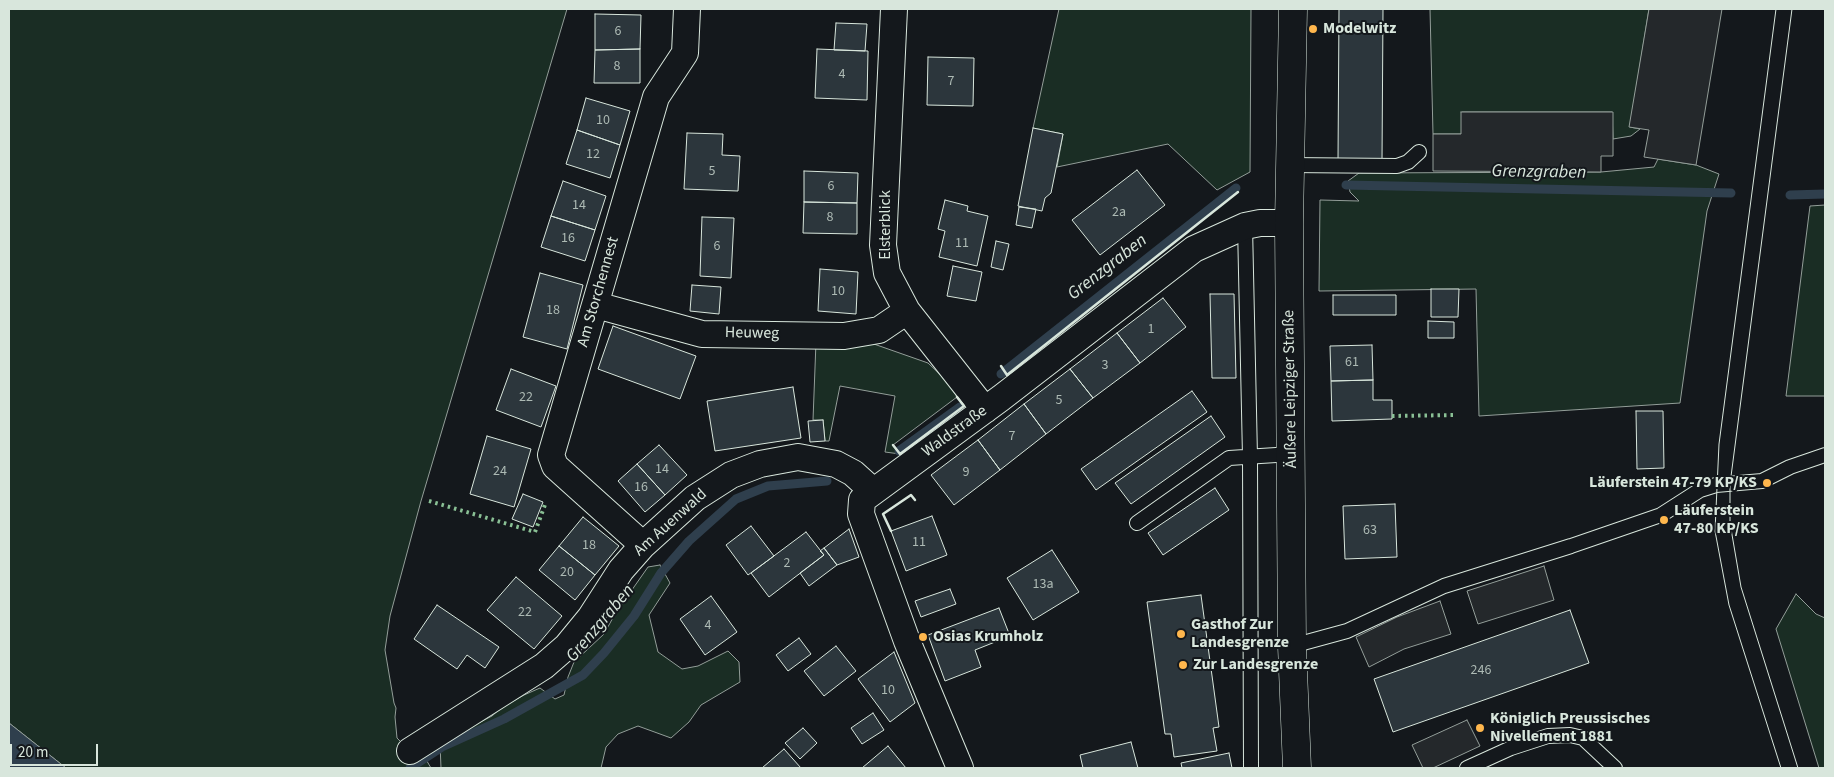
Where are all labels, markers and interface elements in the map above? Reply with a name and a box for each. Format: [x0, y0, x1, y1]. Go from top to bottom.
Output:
place label: Modelwitz [1323, 19, 1396, 39]
marker: Modelwitz [1307, 23, 1319, 35]
house number: 6 [615, 24, 621, 40]
house number: 8 [614, 59, 620, 75]
house number: 4 [839, 67, 845, 83]
house number: 7 [948, 74, 954, 90]
house number: 10 [596, 113, 610, 129]
house number: 12 [586, 147, 600, 163]
water label: Grenzgraben [1491, 161, 1587, 185]
house number: 5 [709, 164, 715, 180]
house number: 6 [828, 179, 834, 195]
street label: Elsterblick [876, 190, 896, 260]
house number: 14 [572, 198, 586, 214]
house number: 2a [1112, 205, 1126, 221]
house number: 8 [827, 210, 833, 226]
water label: Grenzgraben [1064, 230, 1152, 306]
house number: 16 [561, 231, 575, 247]
street label: Am Storchennest [574, 235, 624, 349]
house number: 11 [955, 236, 969, 252]
house number: 6 [714, 239, 720, 255]
house number: 10 [831, 284, 845, 300]
house number: 18 [546, 303, 560, 319]
street label: Äußere Leipziger Straße [1280, 310, 1302, 468]
house number: 1 [1148, 322, 1154, 338]
street label: Heuweg [725, 324, 779, 344]
house number: 61 [1345, 355, 1359, 371]
house number: 3 [1102, 358, 1108, 374]
house number: 22 [519, 390, 533, 406]
house number: 5 [1056, 393, 1062, 409]
street label: Waldstraße [919, 402, 991, 462]
house number: 7 [1009, 429, 1015, 445]
house number: 14 [655, 462, 669, 478]
house number: 24 [493, 464, 507, 480]
house number: 9 [963, 465, 969, 481]
place label: Läuferstein 47-79 KP/KS [1589, 473, 1757, 493]
marker: Läuferstein 47-79 KP/KS [1761, 477, 1773, 489]
house number: 16 [634, 480, 648, 496]
street label: Am Auenwald [631, 485, 711, 561]
place label: Läuferstein 47-80 KP/KS [1674, 501, 1759, 539]
marker: Läuferstein 47-80 KP/KS [1658, 514, 1670, 526]
house number: 63 [1363, 523, 1377, 539]
house number: 11 [912, 535, 926, 551]
house number: 18 [582, 538, 596, 554]
house number: 2 [784, 556, 790, 572]
house number: 20 [560, 565, 574, 581]
house number: 13a [1033, 577, 1053, 593]
water label: Grenzgraben [562, 581, 640, 667]
house number: 22 [518, 605, 532, 621]
place label: Gasthof Zur Landesgrenze [1191, 615, 1289, 653]
house number: 4 [705, 618, 711, 634]
place label: Osias Krumholz [933, 627, 1043, 647]
marker: Gasthof Zur Landesgrenze [1175, 628, 1187, 640]
marker: Osias Krumholz [917, 631, 929, 643]
place label: Zur Landesgrenze [1193, 655, 1318, 675]
marker: Zur Landesgrenze [1177, 659, 1189, 671]
house number: 246 [1471, 663, 1491, 679]
house number: 10 [881, 683, 895, 699]
place label: Königlich Preussisches Nivellement 1881 [1490, 709, 1650, 747]
marker: Königlich Preussisches Nivellement 1881 [1474, 722, 1486, 734]
scale bar [12, 734, 100, 766]
text: 20 m [18, 742, 48, 763]

